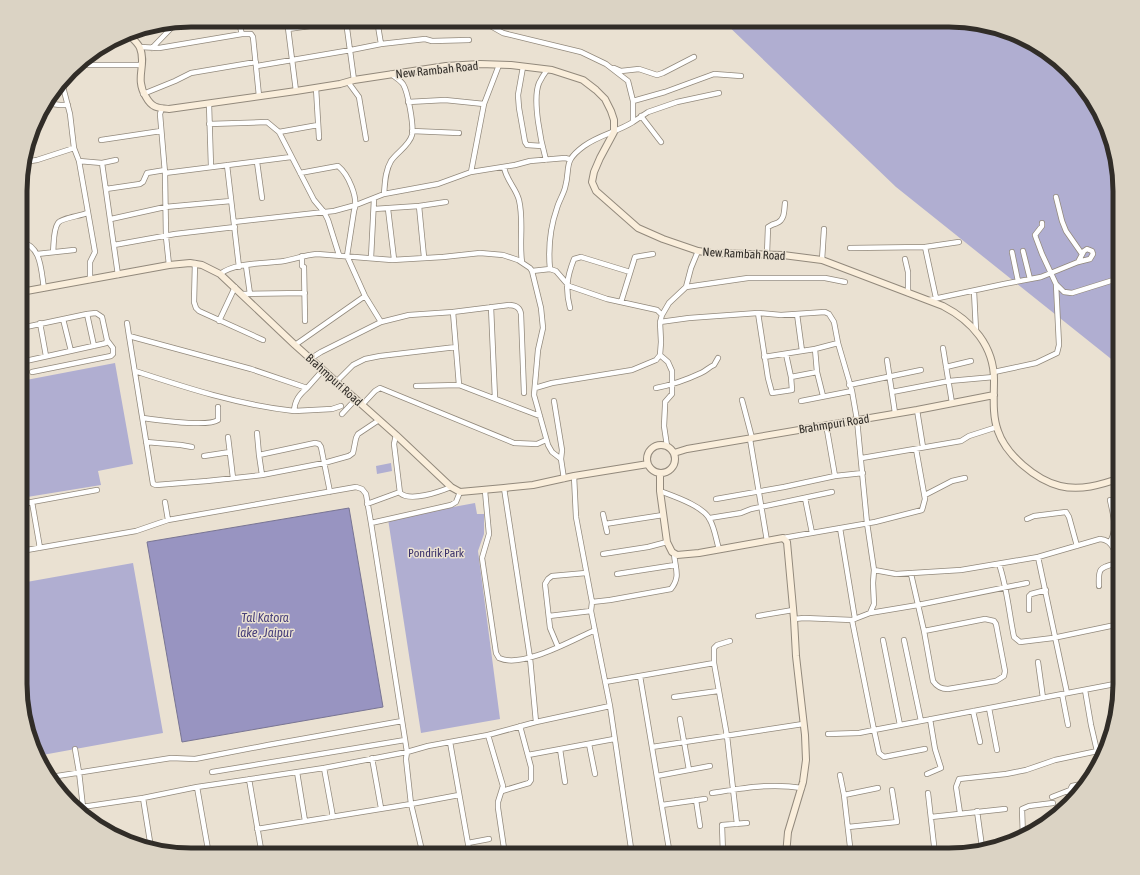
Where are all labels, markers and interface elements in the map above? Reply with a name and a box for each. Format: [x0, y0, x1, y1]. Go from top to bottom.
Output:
street label: New Rambah Road [395, 59, 479, 81]
street label: New Rambah Road [702, 245, 786, 263]
street label: Brahmpuri Road [303, 351, 365, 409]
street label: Brahmpuri Road [798, 412, 870, 436]
park label: Pondrik Park [408, 546, 465, 560]
water label: Tal Katora lake , Jaipur [237, 610, 294, 640]

